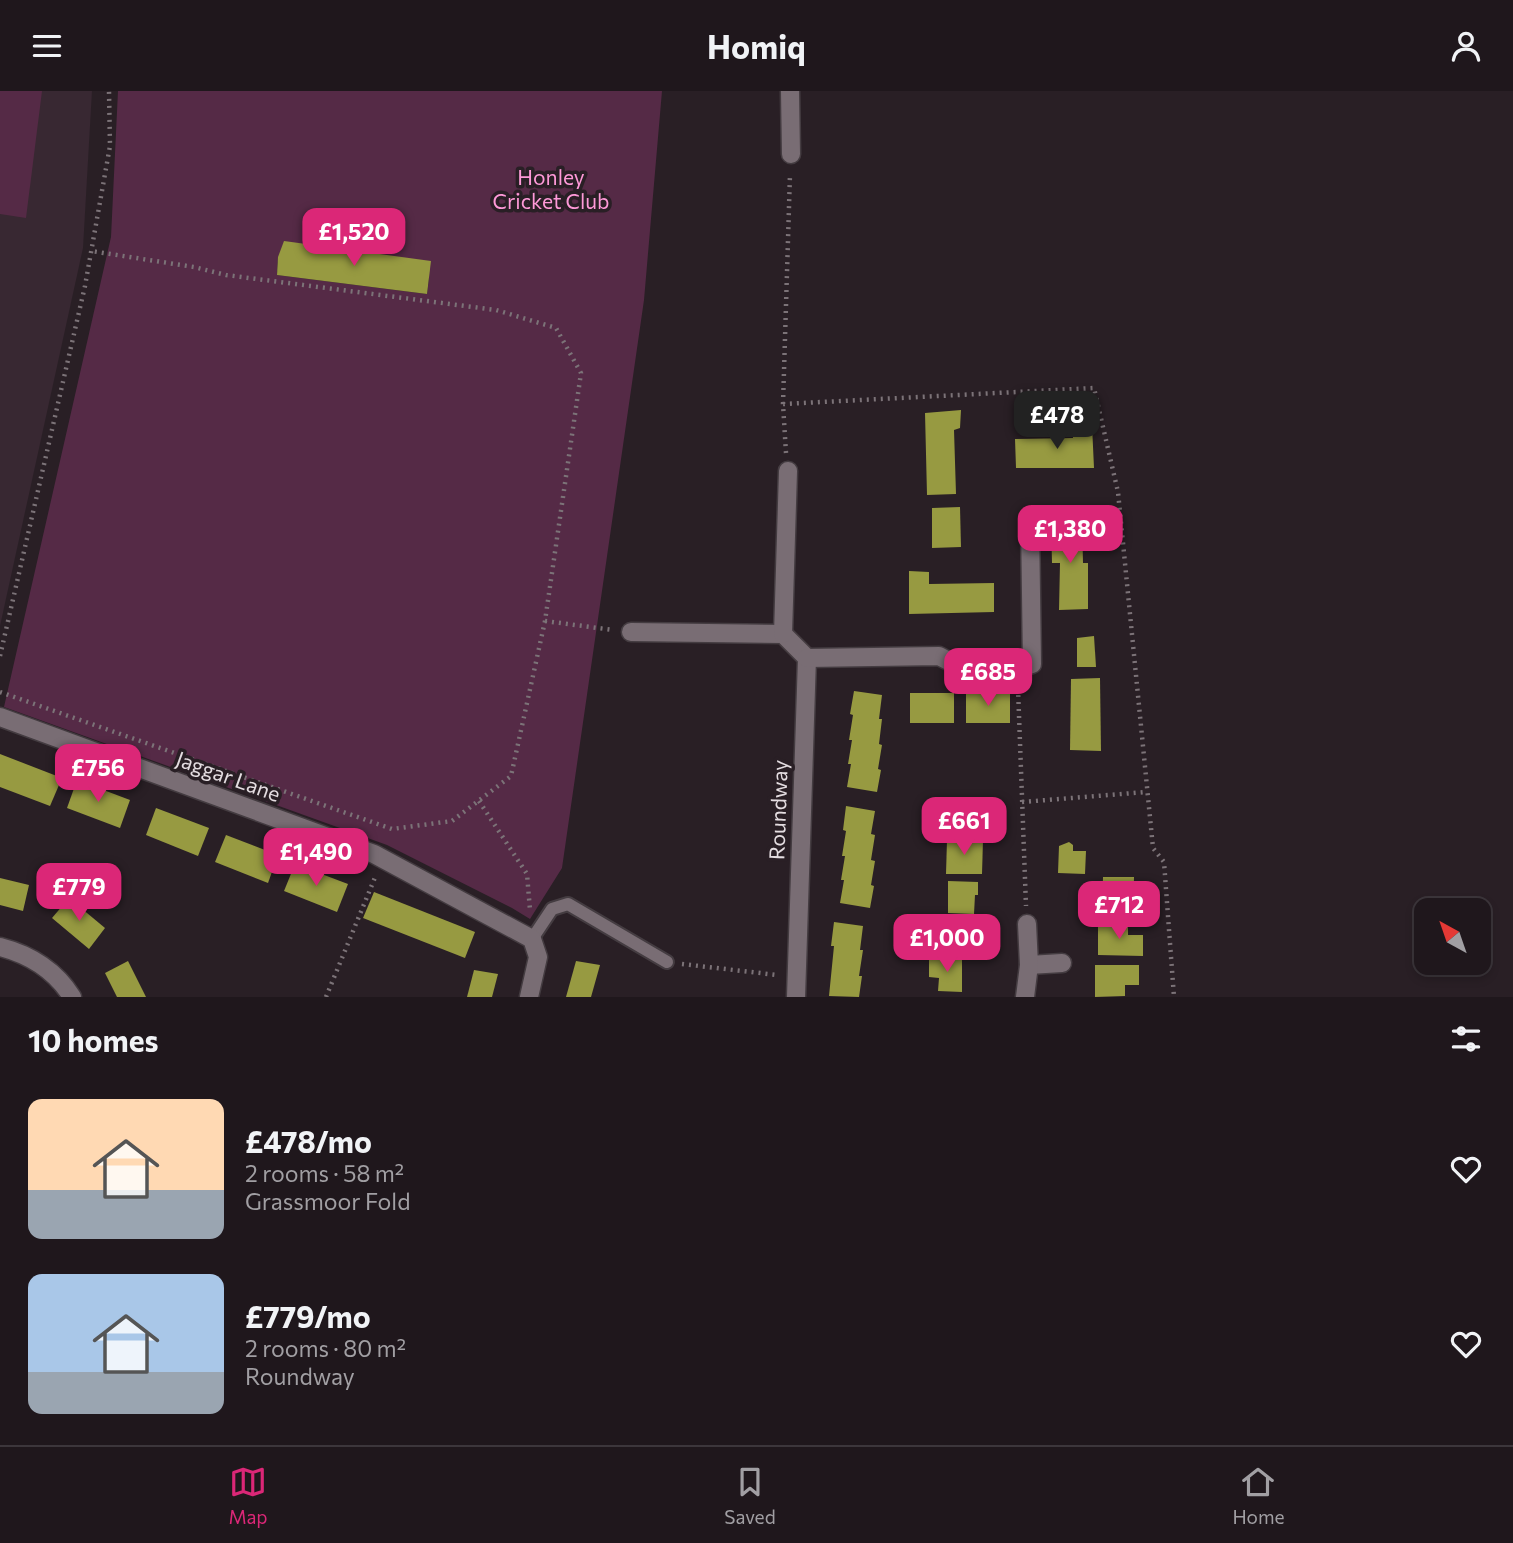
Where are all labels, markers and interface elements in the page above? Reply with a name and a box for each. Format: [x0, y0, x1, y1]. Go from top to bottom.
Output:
text: Homiq [707, 26, 806, 66]
icon: menu [28, 27, 66, 65]
icon: person [1447, 27, 1485, 65]
park label: Honley Cricket Club [493, 164, 609, 213]
pin: £1,520 [297, 209, 411, 268]
text: £1,520 [318, 217, 390, 245]
pin: £478 [1016, 391, 1098, 451]
text: £478 [1030, 400, 1084, 428]
pin: £1,380 [1013, 505, 1127, 565]
text: £1,380 [1034, 514, 1106, 542]
pin: £685 [947, 649, 1029, 708]
text: £685 [960, 657, 1016, 685]
pin: £756 [57, 745, 139, 804]
street label: Jaggar Lane [173, 745, 284, 806]
text: £756 [71, 753, 125, 781]
street label: Roundway [763, 759, 792, 860]
pin: £661 [923, 797, 1005, 857]
text: £661 [938, 806, 990, 834]
pin: £1,490 [259, 829, 373, 888]
text: £1,490 [279, 837, 353, 865]
pin: £779 [38, 863, 120, 923]
text: £779 [52, 872, 106, 900]
pin: £712 [1078, 881, 1160, 941]
text: £712 [1094, 890, 1144, 918]
north arrow [1414, 898, 1491, 975]
map controls [1414, 898, 1491, 975]
pin: £1,000 [890, 915, 1004, 974]
text: £1,000 [909, 923, 985, 951]
icon: filters [1447, 1020, 1485, 1058]
text: 10 homes [28, 1021, 158, 1058]
text: £478/mo [245, 1122, 372, 1159]
icon: home [84, 1127, 168, 1211]
icon: heart [1447, 1150, 1485, 1188]
text: 2 rooms · 58 m² [245, 1159, 404, 1187]
text: Grassmoor Fold [245, 1187, 410, 1215]
text: £779/mo [245, 1297, 371, 1334]
icon: home [84, 1302, 168, 1386]
icon: heart [1447, 1325, 1485, 1363]
text: 2 rooms · 80 m² [245, 1334, 406, 1362]
text: Roundway [245, 1362, 355, 1390]
tab: Map [228, 1463, 268, 1528]
tab: Saved [724, 1463, 776, 1528]
tab: Home [1232, 1463, 1285, 1528]

